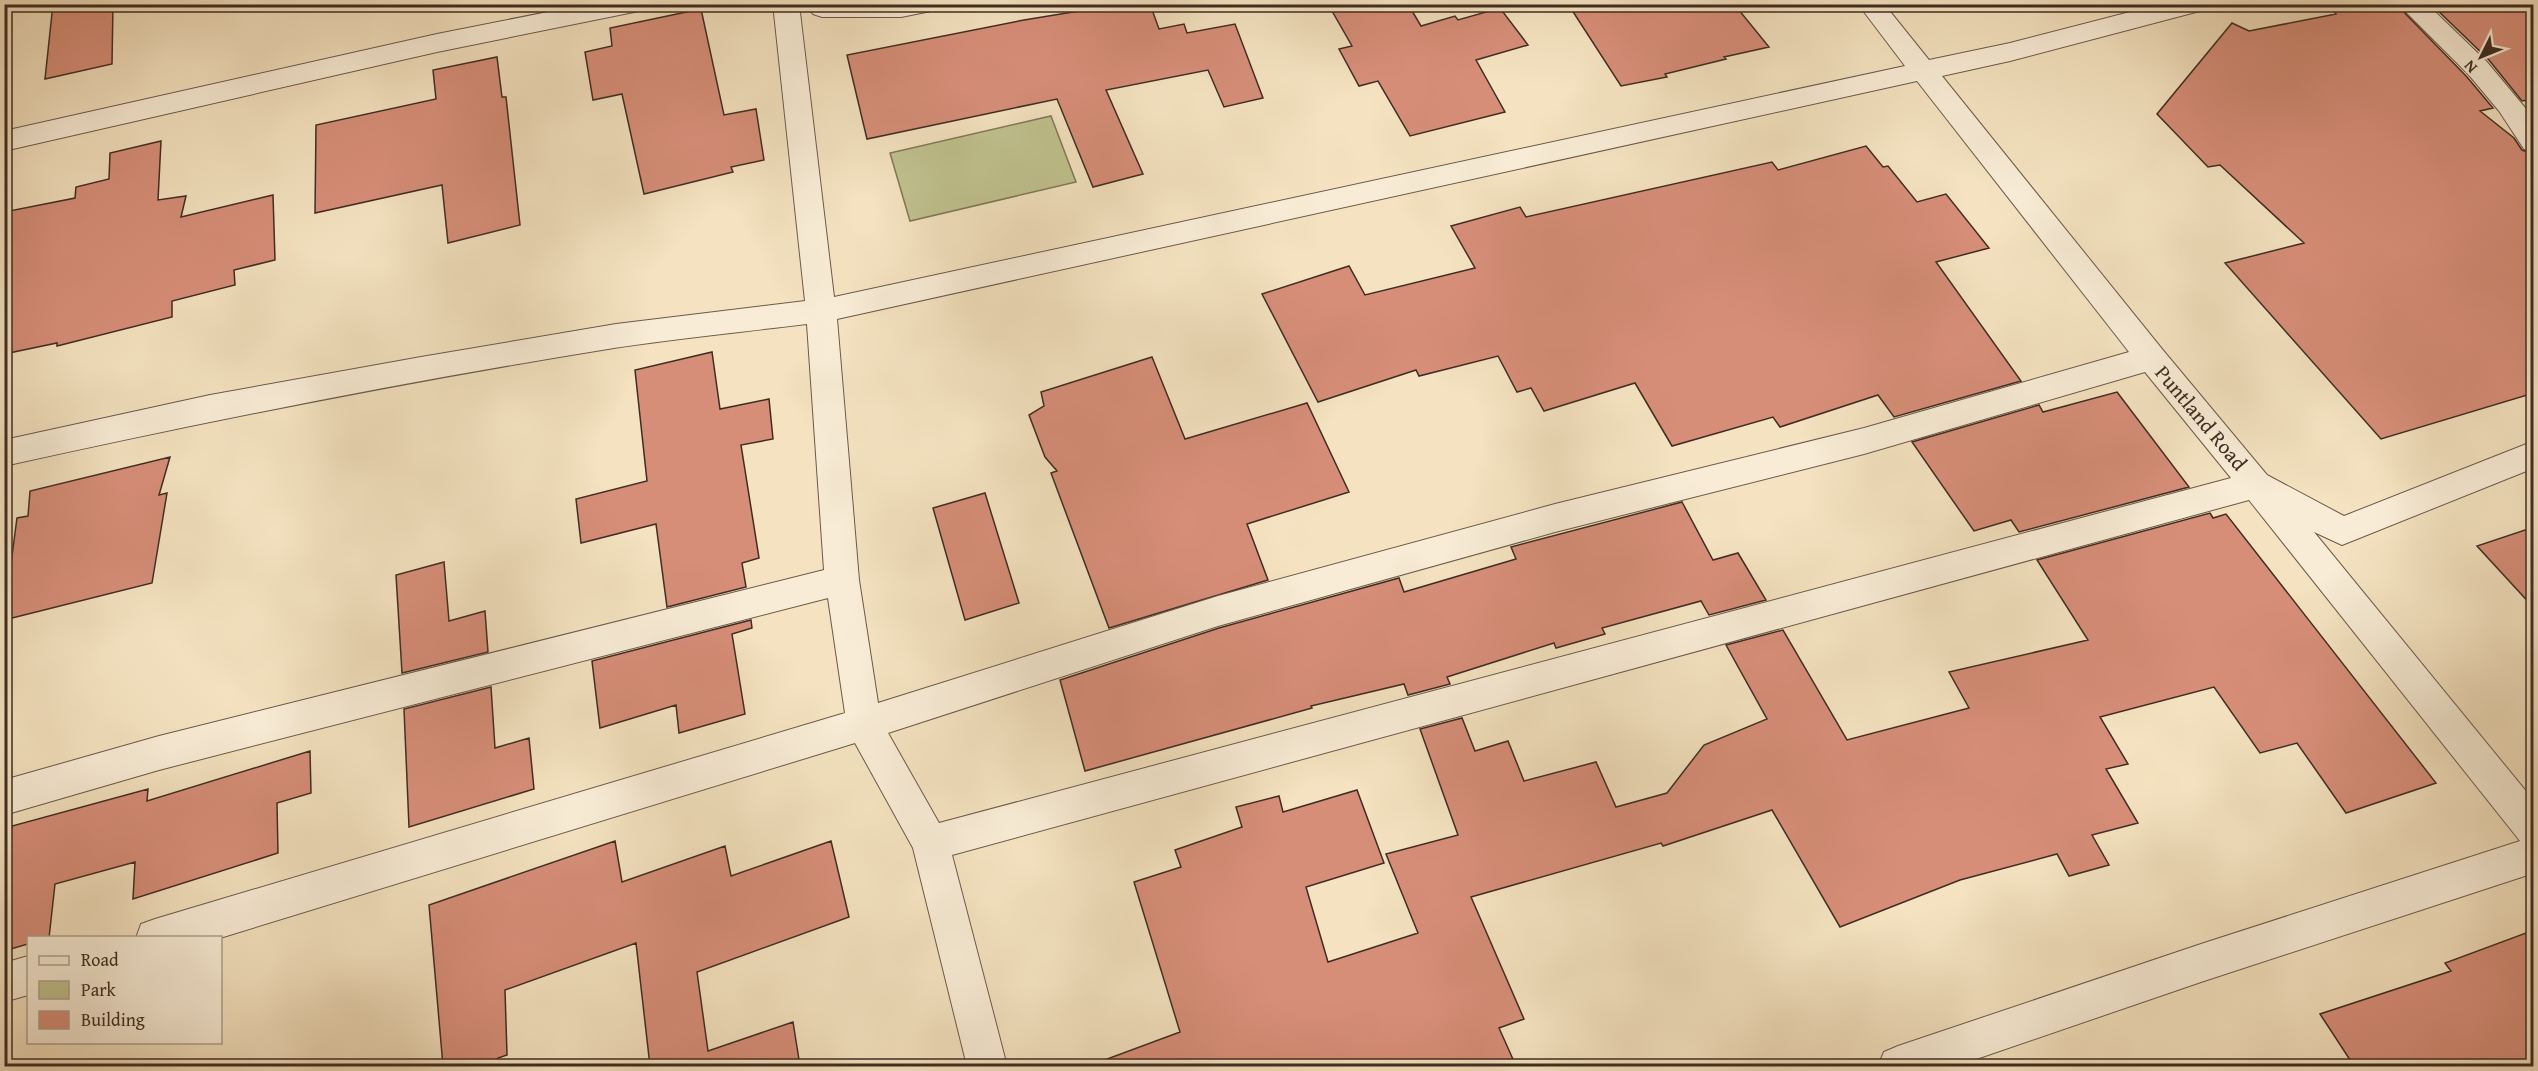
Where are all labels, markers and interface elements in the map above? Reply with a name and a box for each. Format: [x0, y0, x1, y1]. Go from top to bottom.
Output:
north arrow [2451, 27, 2511, 87]
text: N [2457, 55, 2482, 79]
street label: Puntland Road [2148, 358, 2255, 478]
legend [27, 936, 222, 1044]
text: Road [81, 946, 119, 973]
text: Park [81, 976, 117, 1003]
text: Building [81, 1006, 145, 1033]

